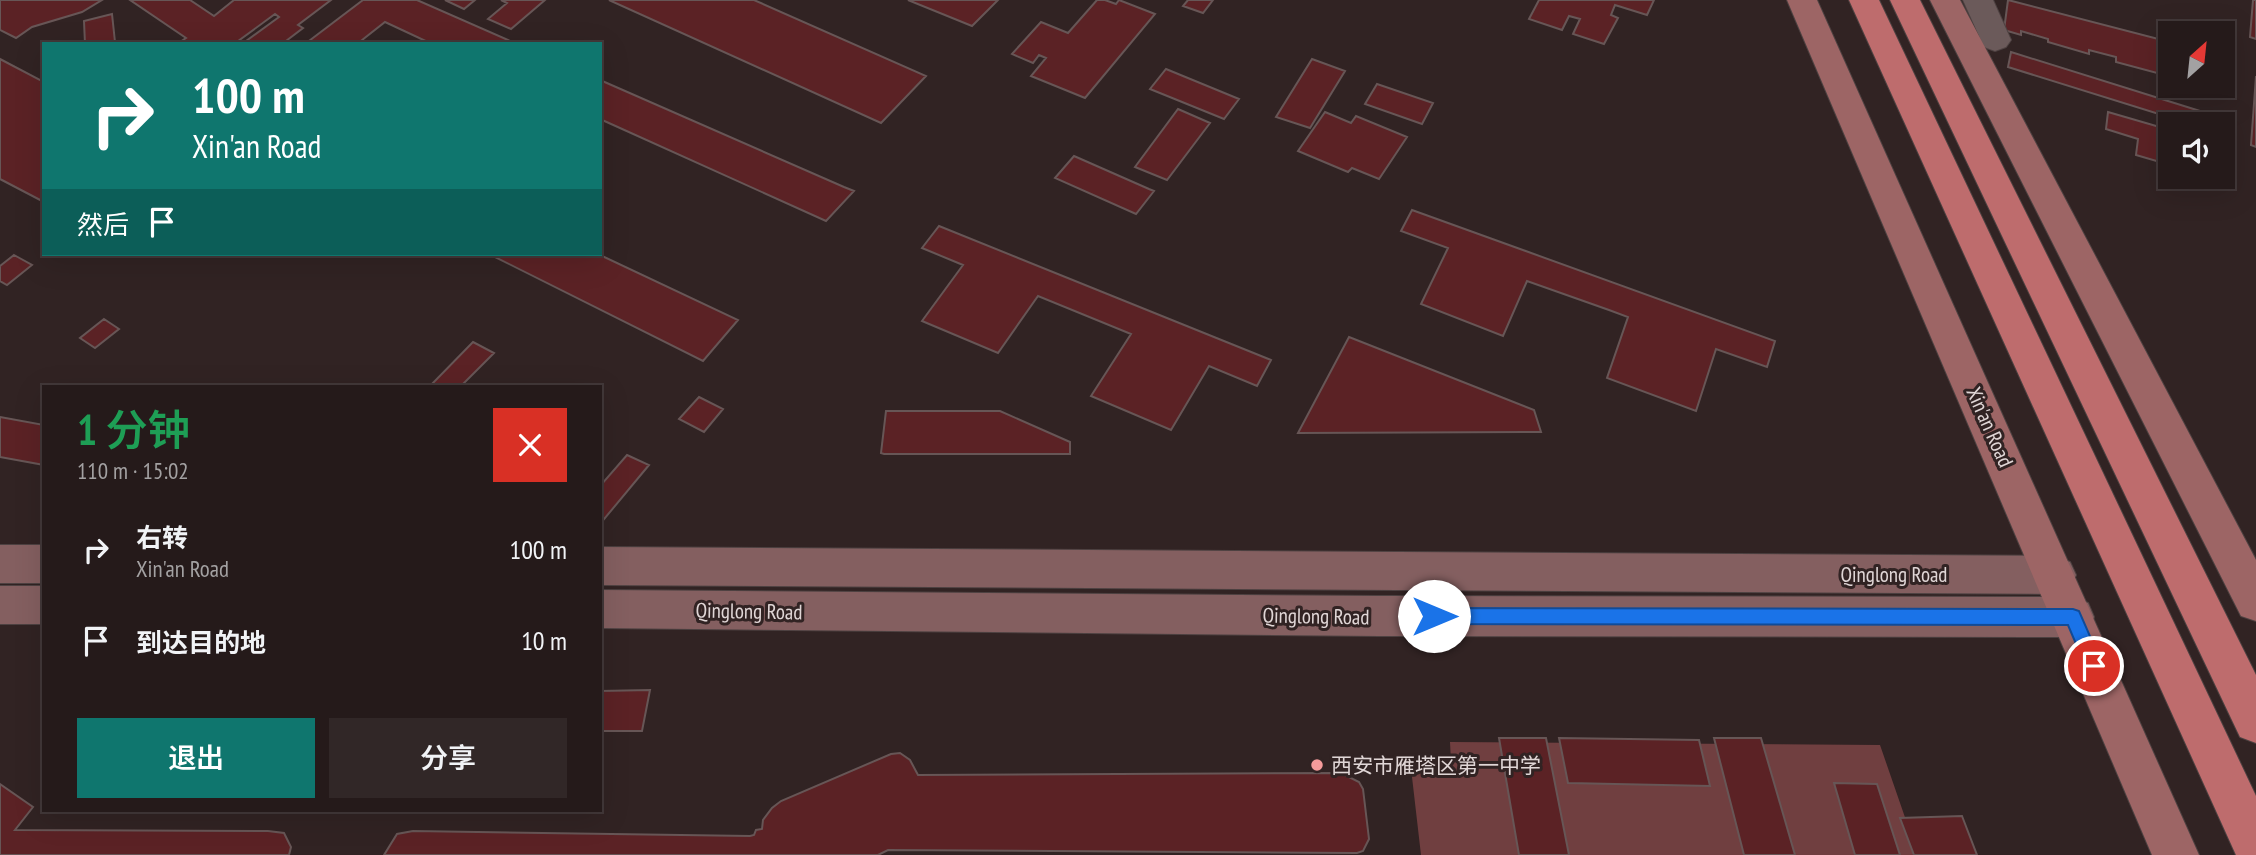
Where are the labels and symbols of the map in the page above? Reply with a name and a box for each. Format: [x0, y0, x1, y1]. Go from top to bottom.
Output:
north arrow [2158, 21, 2235, 98]
street label: Xin'an Road [1960, 383, 2020, 471]
street label: Qinglong Road [1841, 561, 1947, 588]
position arrow [1397, 579, 1471, 653]
street label: Qinglong Road [695, 597, 803, 625]
street label: Qinglong Road [1262, 602, 1370, 630]
pin [2064, 636, 2124, 696]
place label: 西安市雁塔区第一中学 [1331, 752, 1541, 779]
marker: 西安市雁塔区第一中学 [1309, 757, 1325, 773]

